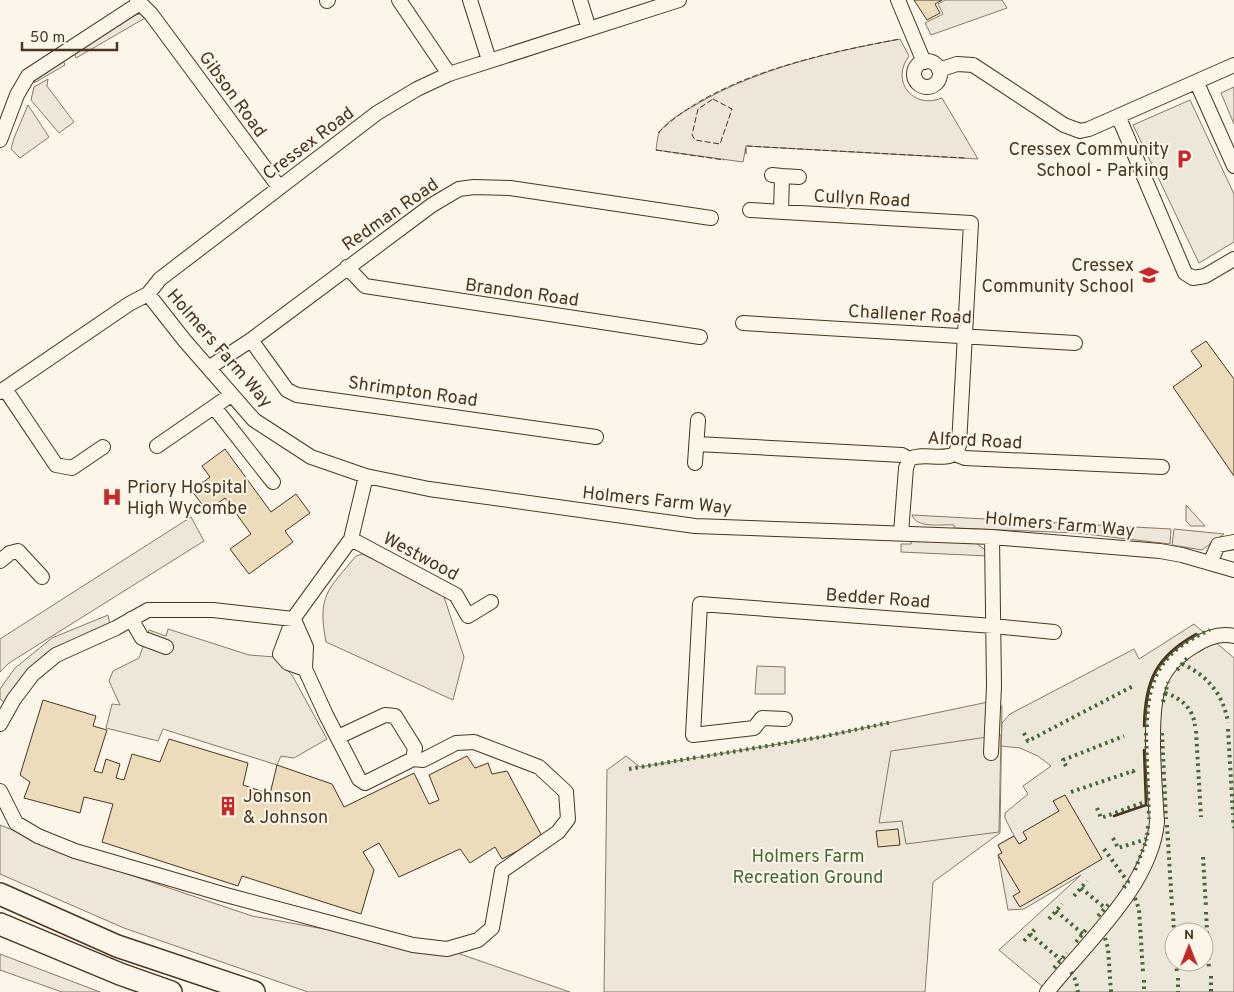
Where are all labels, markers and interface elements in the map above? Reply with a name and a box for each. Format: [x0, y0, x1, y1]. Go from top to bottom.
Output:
scale bar [22, 20, 118, 52]
text: 50 m [30, 29, 65, 48]
street label: Gibson Road [193, 47, 271, 143]
street label: Cressex Road [259, 102, 359, 186]
place label: Cressex Community School - Parking [1009, 139, 1169, 183]
parking icon: Cressex Community School - Parking [1173, 148, 1195, 170]
street label: Redman Road [338, 173, 444, 257]
street label: Cullyn Road [813, 185, 911, 214]
place label: Cressex Community School [981, 255, 1134, 299]
school or university icon: Cressex Community School [1138, 264, 1160, 286]
street label: Brandon Road [463, 274, 580, 313]
street label: Holmers Farm Way [161, 285, 277, 413]
street label: Challener Road [847, 301, 972, 330]
street label: Shrimpton Road [346, 372, 479, 413]
street label: Alford Road [927, 428, 1023, 455]
place label: Priory Hospital High Wycombe [127, 477, 247, 521]
street label: Holmers Farm Way [581, 482, 733, 521]
hospital icon: Priory Hospital High Wycombe [101, 486, 123, 508]
street label: Holmers Farm Way [984, 507, 1136, 544]
street label: Westwood [378, 528, 462, 587]
street label: Bedder Road [825, 584, 931, 615]
place label: Johnson & Johnson [243, 786, 328, 830]
building icon: Johnson & Johnson [217, 795, 239, 817]
park label: Holmers Farm Recreation Ground [732, 846, 884, 890]
north arrow [1164, 922, 1214, 972]
text: N [1184, 927, 1194, 944]

